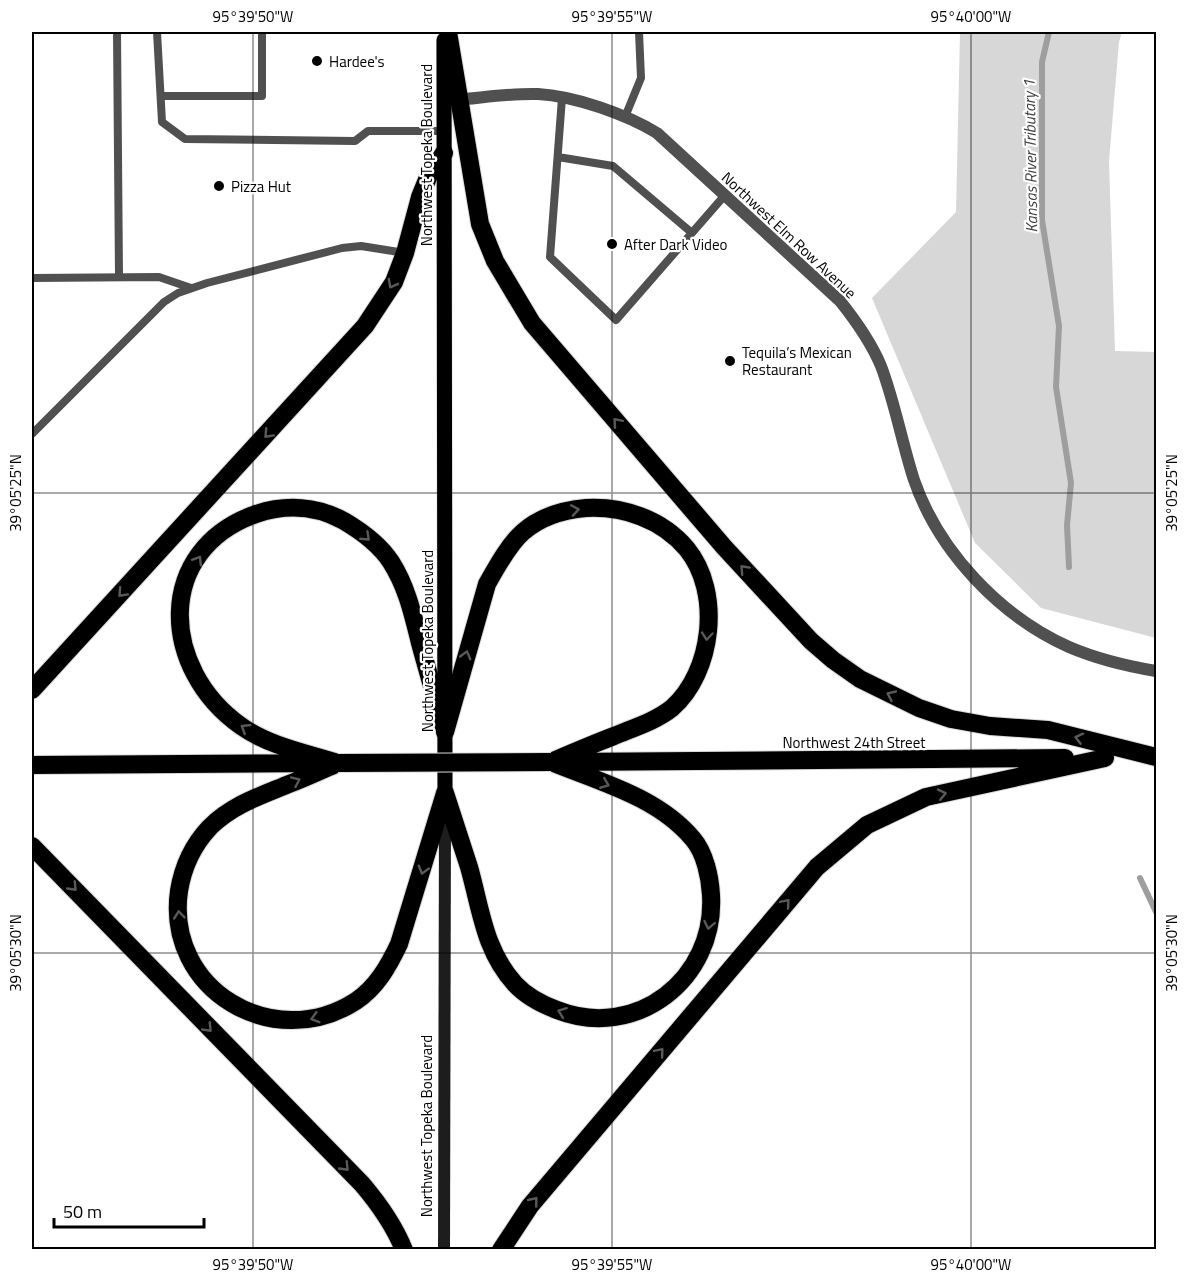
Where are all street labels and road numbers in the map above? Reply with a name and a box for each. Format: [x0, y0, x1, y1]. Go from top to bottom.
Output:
street label: Northwest Topeka Boulevard [415, 64, 438, 246]
street label: Northwest Elm Row Avenue [716, 166, 862, 304]
street label: Northwest Topeka Boulevard [416, 550, 439, 732]
street label: Northwest 24th Street [783, 731, 926, 754]
street label: Northwest Topeka Boulevard [415, 1035, 438, 1217]

